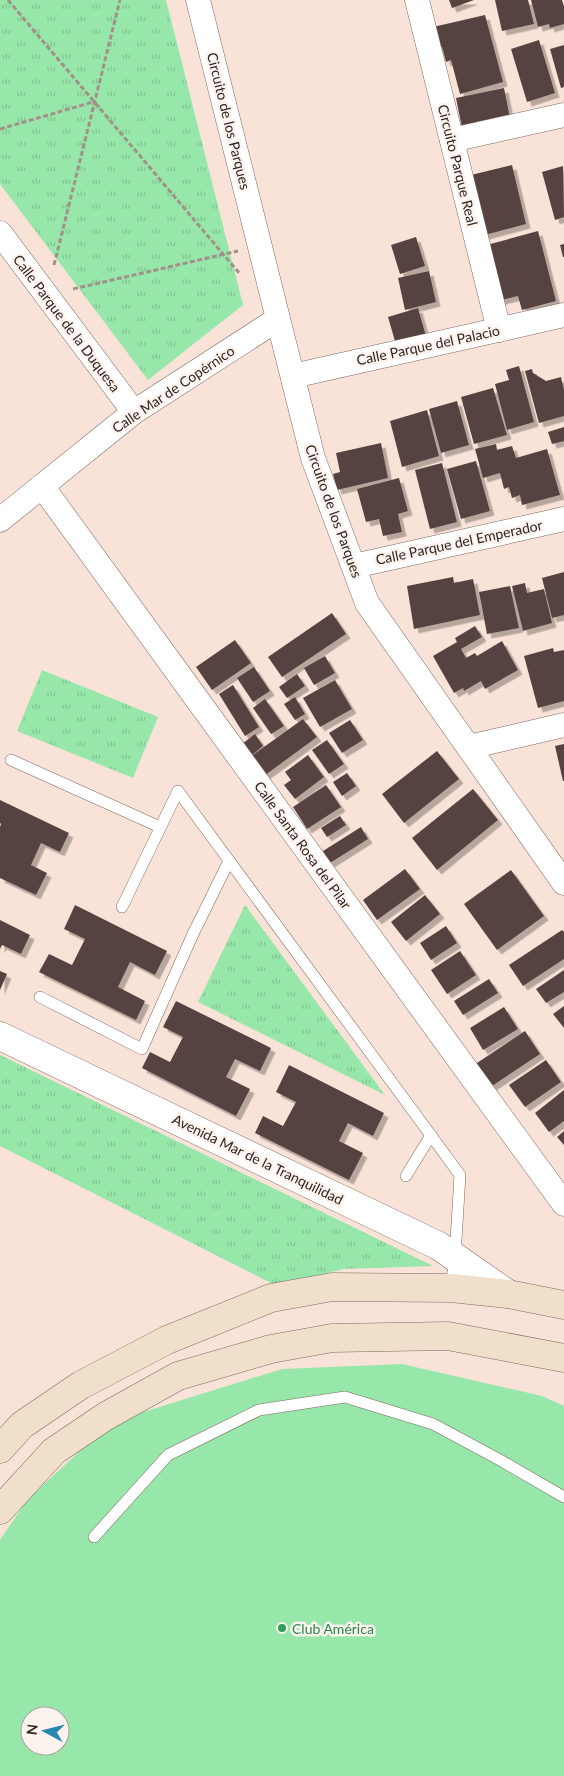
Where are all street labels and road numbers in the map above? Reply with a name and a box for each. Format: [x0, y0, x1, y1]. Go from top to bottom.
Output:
street label: Circuito de los Parques [204, 51, 254, 191]
street label: Circuito Parque Real [435, 103, 481, 227]
street label: Calle Parque de la Duquesa [10, 251, 124, 395]
street label: Calle Parque del Palacio [355, 321, 501, 368]
street label: Calle Mar de Copérnico [109, 342, 237, 436]
street label: Circuito de los Parques [302, 442, 366, 580]
street label: Calle Parque del Emperador [374, 516, 544, 568]
street label: Calle Santa Rosa del Pilar [251, 778, 355, 912]
street label: Avenida Mar de la Tranquilidad [170, 1110, 346, 1208]

